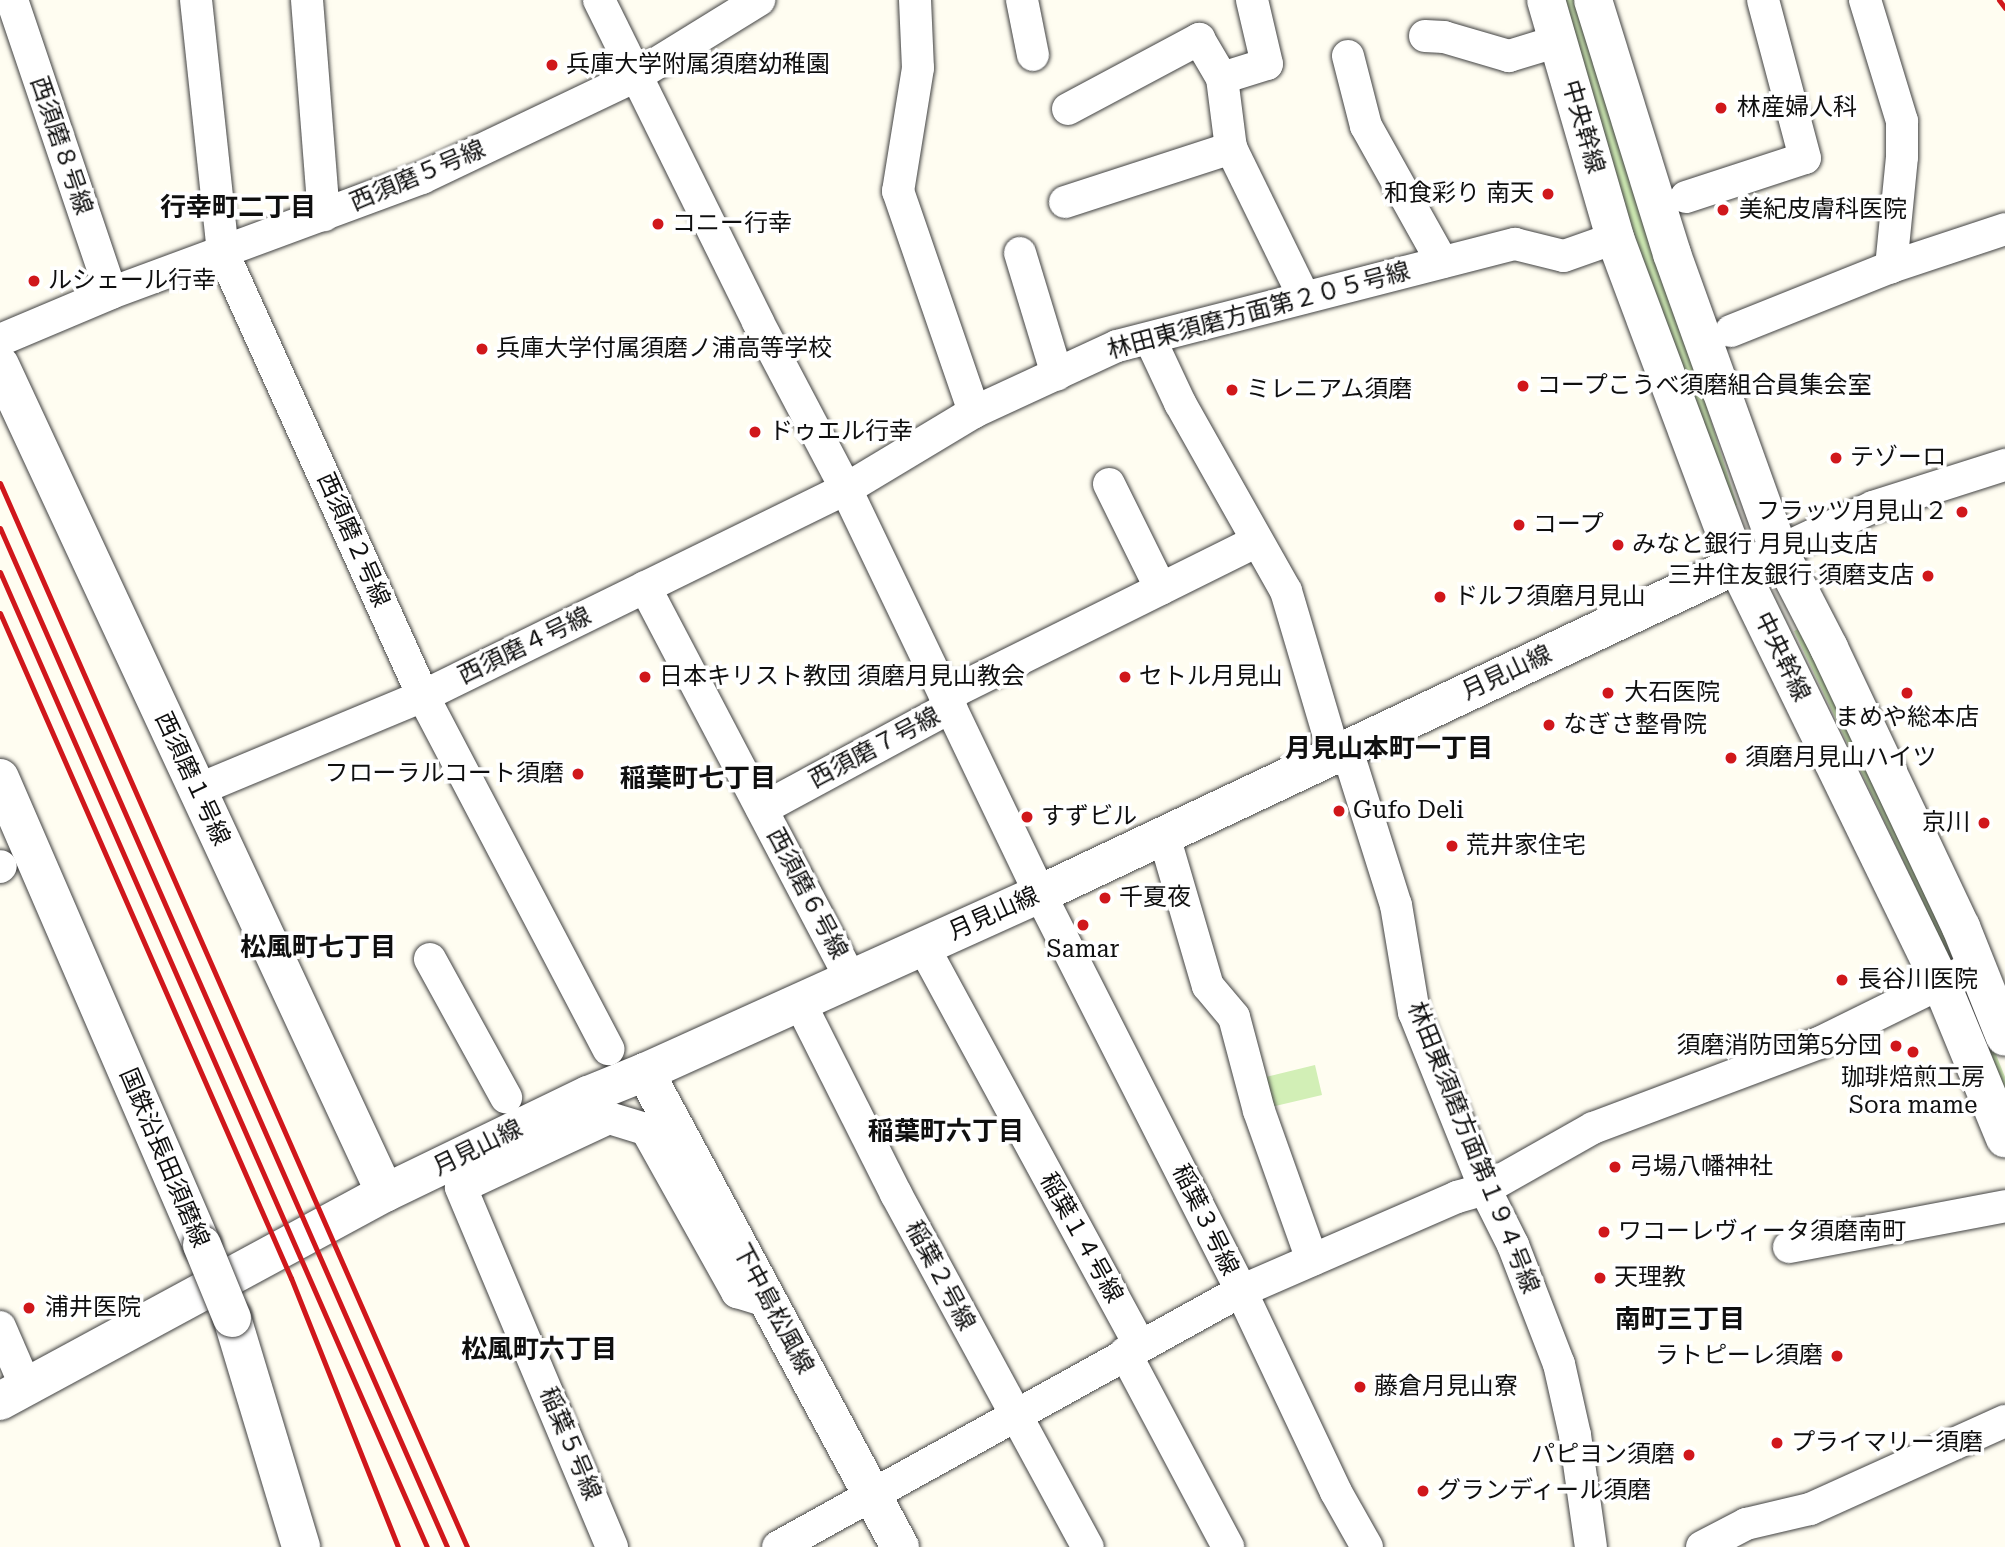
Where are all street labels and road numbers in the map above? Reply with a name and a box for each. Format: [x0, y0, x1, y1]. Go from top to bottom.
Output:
street label: 西須磨８号線 [24, 73, 98, 219]
street label: 中央幹線 [1556, 77, 1610, 177]
street label: 西須磨５号線 [346, 135, 490, 217]
street label: 林田東須磨方面第２０５号線 [1105, 257, 1413, 365]
street label: 西須磨２号線 [311, 468, 395, 612]
street label: 西須磨４号線 [454, 601, 596, 691]
street label: 中央幹線 [1748, 608, 1816, 706]
street label: 月見山線 [1457, 640, 1557, 706]
street label: 西須磨７号線 [805, 701, 945, 795]
street label: 西須磨１号線 [149, 708, 235, 850]
street label: 西須磨６号線 [760, 824, 854, 964]
street label: 月見山線 [944, 881, 1044, 947]
street label: 林田東須磨方面第１９４号線 [1401, 998, 1545, 1298]
street label: 国鉄沿長田須磨線 [113, 1064, 215, 1252]
street label: 月見山線 [429, 1114, 527, 1182]
street label: 稲葉３号線 [1166, 1160, 1244, 1280]
street label: 稲葉１４号線 [1033, 1168, 1129, 1308]
street label: 稲葉２号線 [899, 1216, 981, 1336]
street label: 下中島松風線 [726, 1239, 820, 1379]
street label: 稲葉５号線 [533, 1383, 607, 1505]

